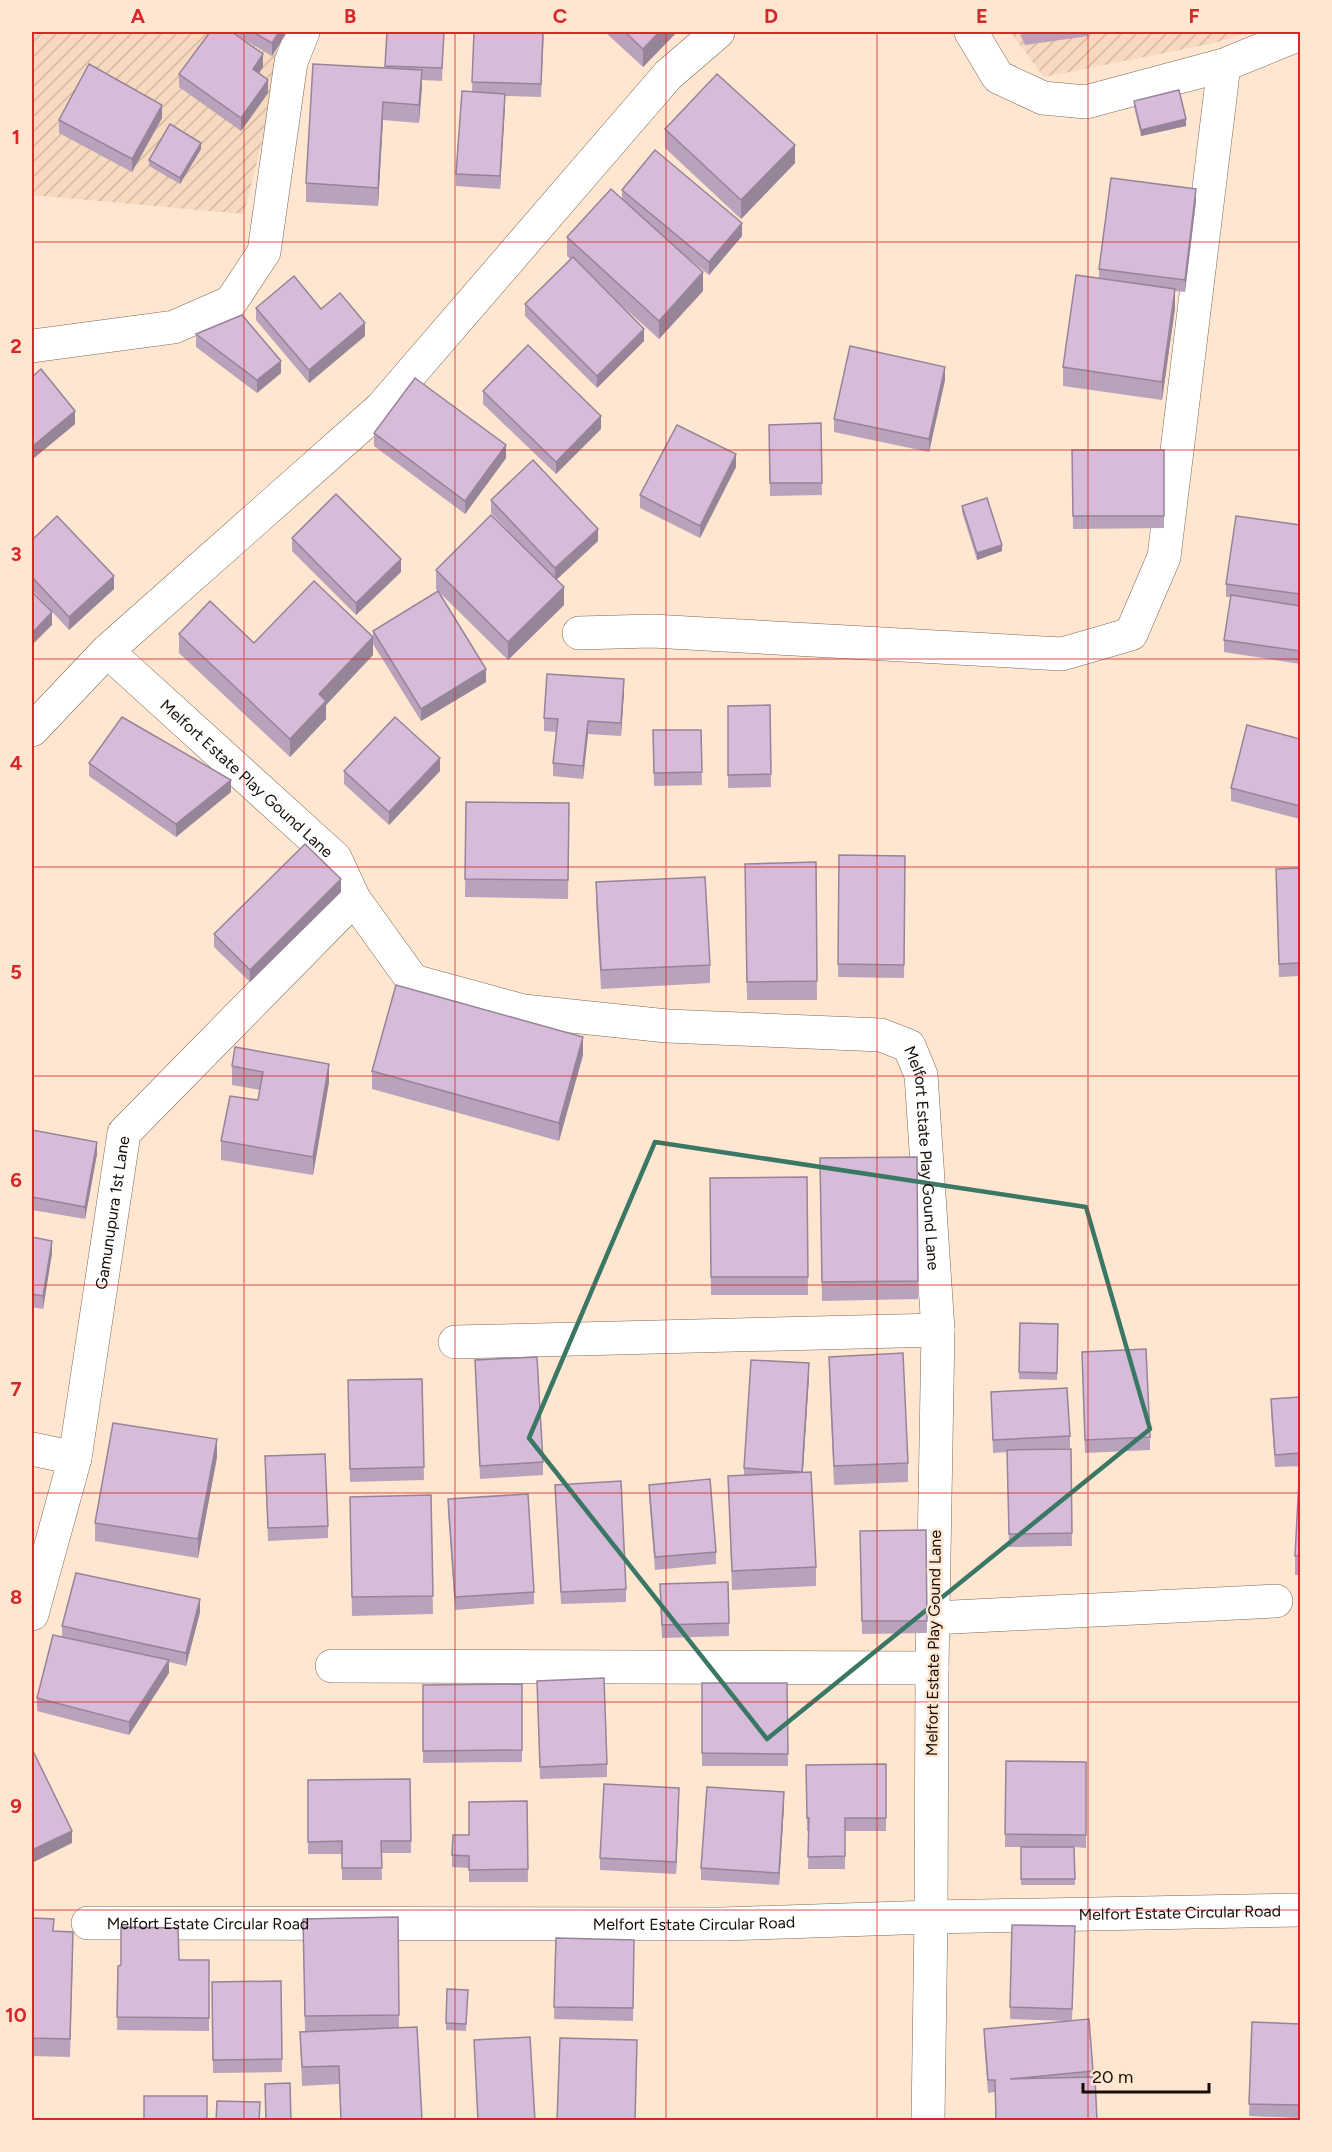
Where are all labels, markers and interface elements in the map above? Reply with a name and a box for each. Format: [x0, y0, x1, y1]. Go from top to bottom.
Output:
text: A [131, 4, 146, 28]
text: B [344, 4, 356, 28]
text: C [553, 4, 567, 28]
text: D [764, 4, 778, 28]
text: E [976, 4, 988, 28]
text: F [1188, 4, 1200, 28]
text: 1 [12, 125, 20, 149]
text: 2 [10, 334, 22, 358]
text: 3 [10, 542, 22, 566]
street label: Melfort Estate Play Gound Lane [156, 695, 337, 862]
text: 4 [10, 751, 23, 775]
text: 5 [10, 960, 22, 984]
street label: Melfort Estate Play Gound Lane [900, 1043, 943, 1271]
street label: Gamunupura 1st Lane [92, 1134, 133, 1291]
text: 6 [10, 1168, 22, 1192]
text: 7 [10, 1377, 22, 1401]
street label: Melfort Estate Play Gound Lane [922, 1530, 945, 1756]
text: 8 [10, 1585, 22, 1609]
text: 9 [10, 1794, 22, 1818]
street label: Melfort Estate Circular Road [1078, 1901, 1281, 1924]
street label: Melfort Estate Circular Road [593, 1913, 796, 1934]
street label: Melfort Estate Circular Road [107, 1914, 309, 1933]
text: 10 [5, 2003, 27, 2027]
scale bar [1083, 2056, 1209, 2094]
text: 20 m [1092, 2066, 1133, 2088]

